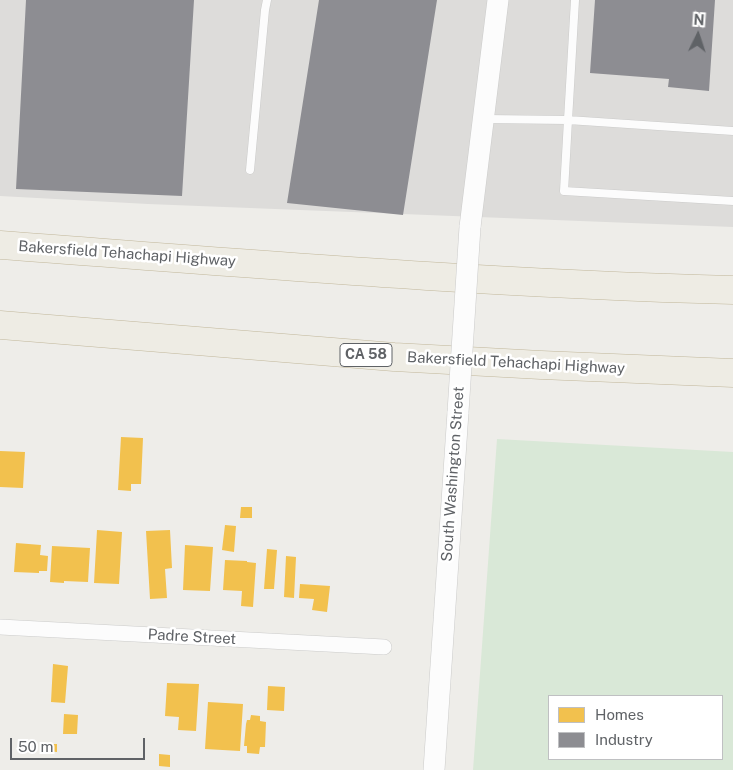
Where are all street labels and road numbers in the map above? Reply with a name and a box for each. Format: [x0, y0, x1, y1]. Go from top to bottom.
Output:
street label: Bakersfield Tehachapi Highway [18, 237, 236, 271]
road number: CA 58 [340, 344, 392, 366]
street label: Bakersfield Tehachapi Highway [407, 348, 625, 378]
street label: South Washington Street [438, 386, 468, 562]
street label: Padre Street [147, 626, 237, 648]

